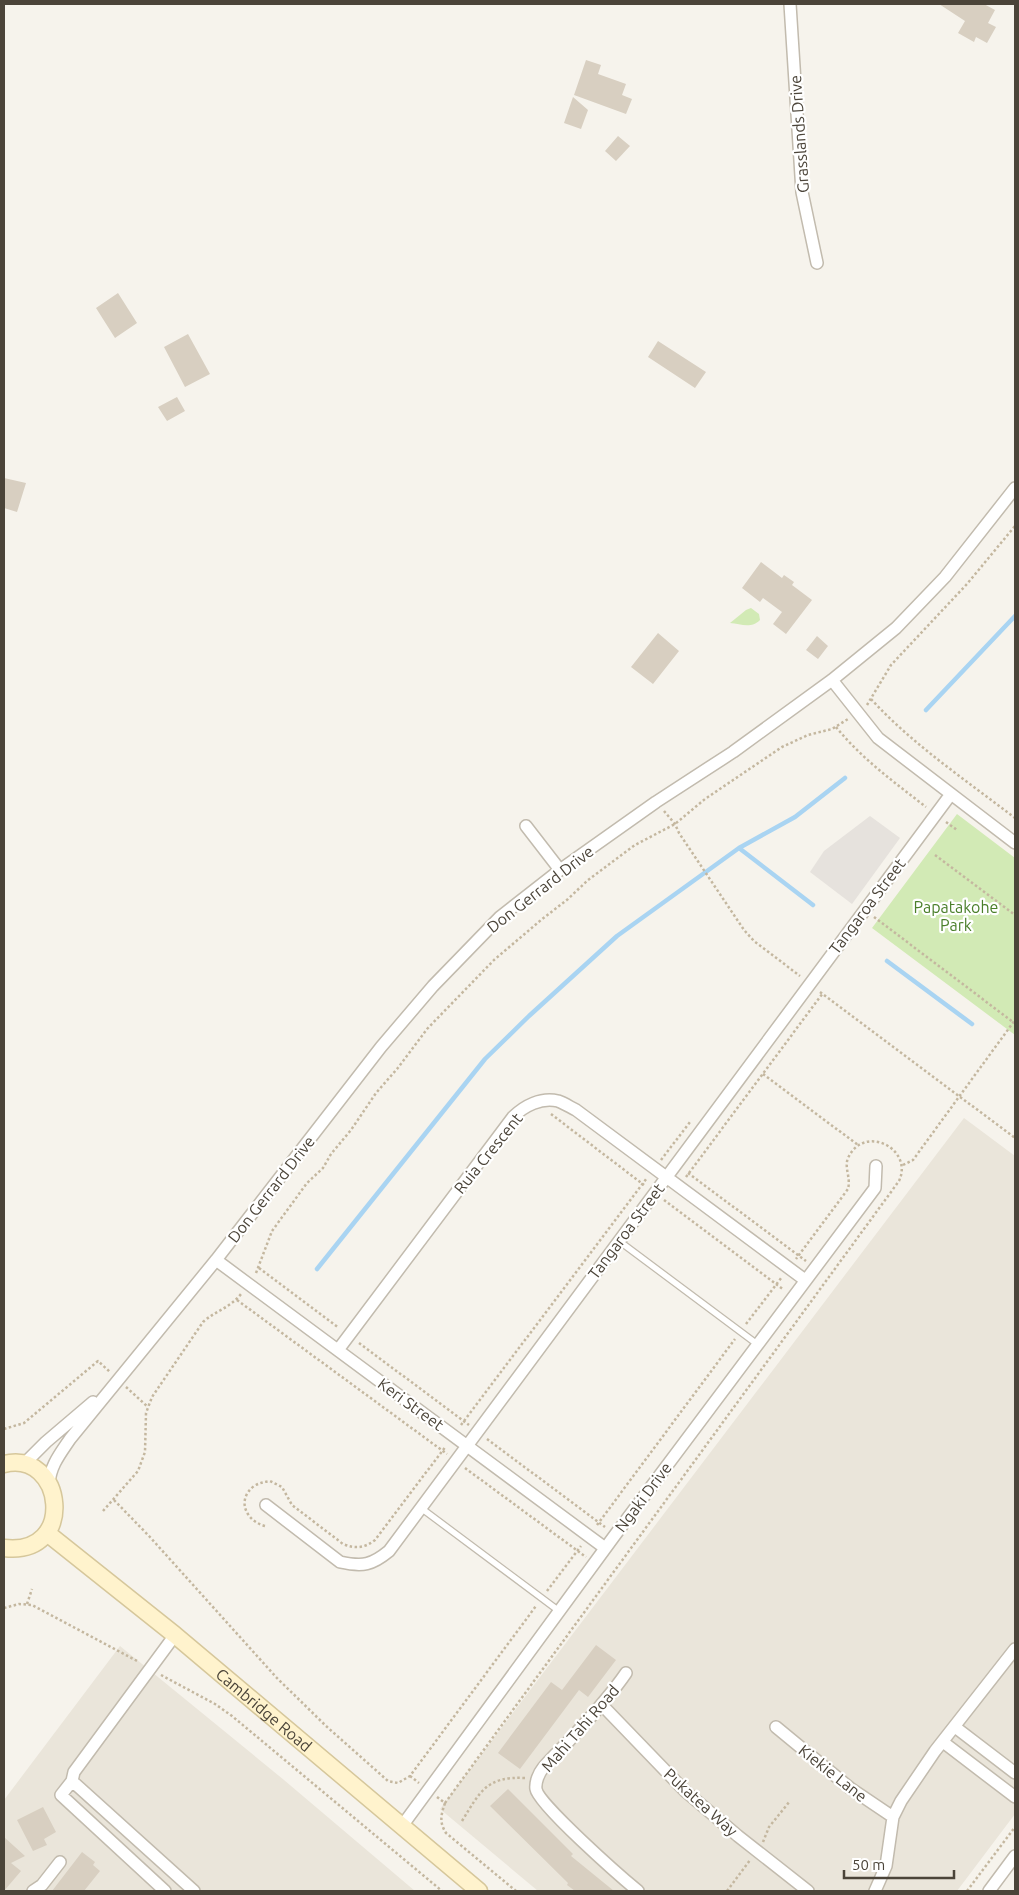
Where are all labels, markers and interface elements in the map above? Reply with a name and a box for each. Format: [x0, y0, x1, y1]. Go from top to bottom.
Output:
street label: Grasslands Drive [786, 74, 812, 194]
street label: Don Gerrard Drive [483, 842, 597, 936]
street label: Tangaroa Street [825, 854, 909, 957]
park label: Papatakohe Park [914, 898, 998, 934]
street label: Ruia Crescent [450, 1109, 526, 1197]
street label: Don Gerrard Drive [224, 1132, 318, 1246]
street label: Tangaroa Street [584, 1179, 668, 1282]
street label: Keri Street [375, 1374, 448, 1434]
street label: Ngaki Drive [611, 1459, 675, 1535]
street label: Cambridge Road [213, 1665, 315, 1755]
street label: Mahi Tahi Road [537, 1681, 623, 1775]
street label: Kiekie Lane [795, 1741, 871, 1805]
street label: Pukatea Way [661, 1764, 742, 1840]
scale bar [844, 1848, 954, 1880]
text: 50 m [852, 1856, 885, 1873]

